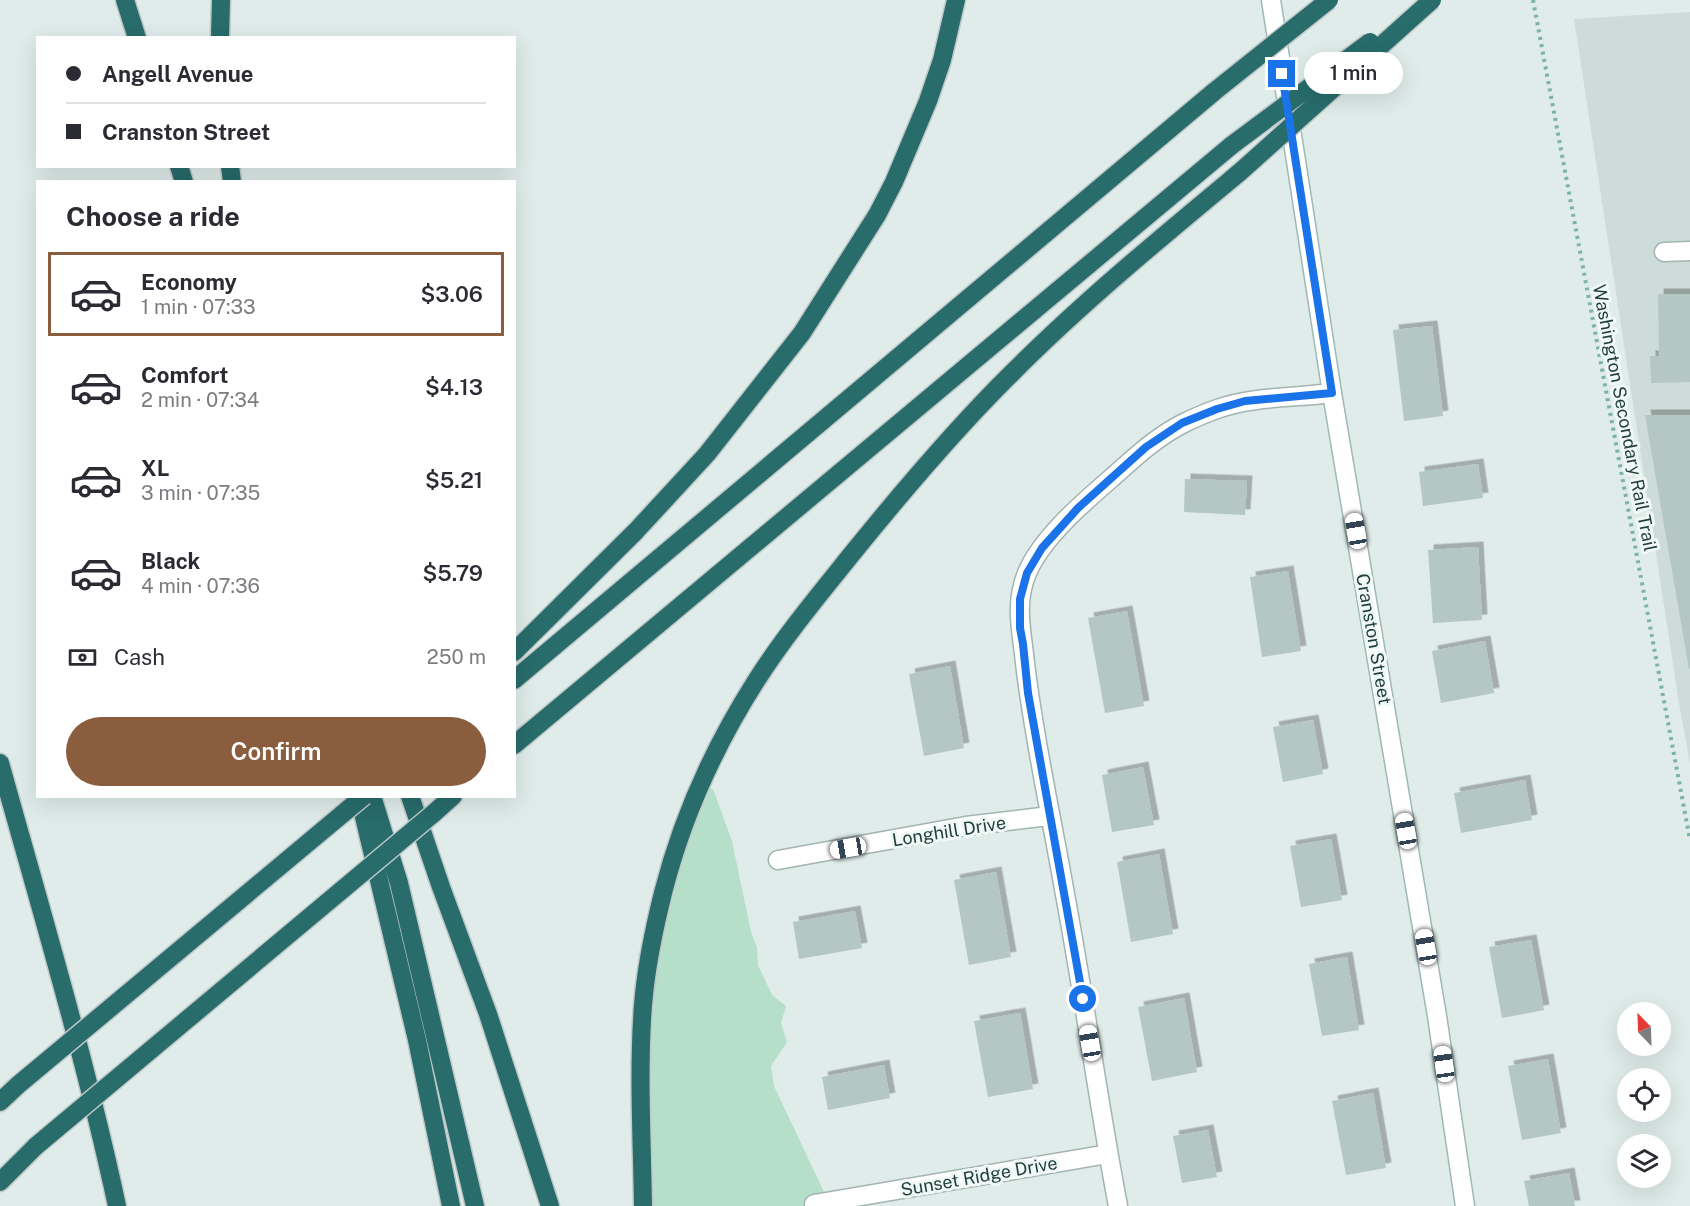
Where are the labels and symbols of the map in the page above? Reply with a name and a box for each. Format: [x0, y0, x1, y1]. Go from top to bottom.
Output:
callout: 1 min [1303, 53, 1402, 95]
route end [1268, 60, 1295, 87]
street label: Washington Secondary Rail Trail [1589, 283, 1661, 553]
car [1344, 512, 1368, 550]
street label: Cranston Street [1352, 572, 1396, 706]
street label: Longhill Drive [891, 812, 1007, 850]
car [1394, 812, 1418, 850]
car [829, 836, 867, 860]
car [1414, 928, 1438, 966]
route start [1069, 985, 1096, 1012]
north arrow [1617, 1002, 1671, 1056]
car [1078, 1024, 1102, 1062]
car [1433, 1045, 1455, 1083]
street label: Sunset Ridge Drive [899, 1152, 1059, 1200]

